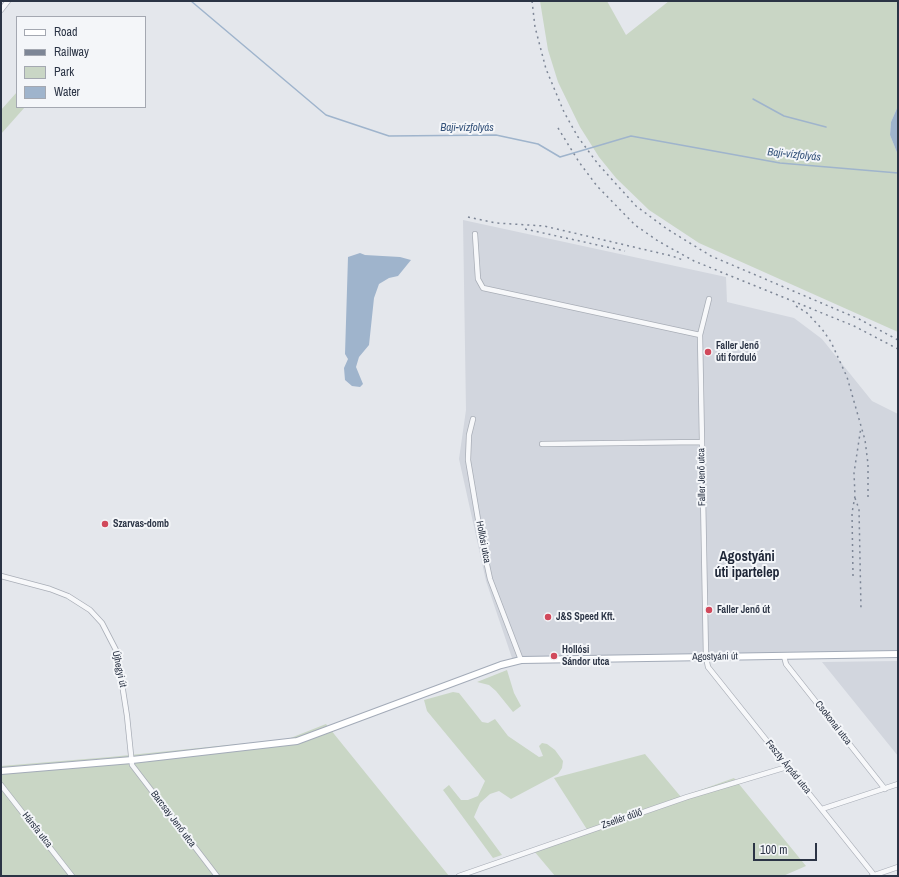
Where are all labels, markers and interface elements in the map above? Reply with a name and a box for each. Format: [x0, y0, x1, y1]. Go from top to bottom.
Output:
legend [16, 16, 146, 108]
text: Road [54, 24, 78, 40]
text: Railway [54, 44, 89, 60]
text: Park [54, 64, 74, 80]
text: Water [54, 84, 80, 100]
water label: Baji-vízfolyás [440, 121, 494, 135]
water label: Baji-vízfolyás [767, 146, 821, 164]
place label: Faller Jenő úti forduló [716, 340, 759, 364]
marker: Faller Jenő úti forduló [703, 347, 713, 357]
street label: Faller Jenő utca [695, 448, 709, 506]
place label: Szarvas-domb [113, 518, 169, 530]
marker: Szarvas-domb [100, 519, 110, 529]
street label: Hollósi utca [473, 520, 493, 564]
district label: Agostyáni úti ipartelep [714, 549, 780, 582]
place label: Faller Jenő út [717, 604, 770, 616]
marker: Faller Jenő út [704, 605, 714, 615]
place label: J&S Speed Kft. [556, 611, 615, 623]
marker: J&S Speed Kft. [543, 612, 553, 622]
place label: Hollósi Sándor utca [562, 644, 609, 668]
street label: Újhegyi út [109, 650, 129, 688]
marker: Hollósi Sándor utca [549, 651, 559, 661]
street label: Agostyáni út [692, 651, 738, 663]
street label: Csokonai utca [812, 699, 854, 747]
street label: Feszty Árpád utca [763, 738, 813, 796]
street label: Barcsay Jenő utca [148, 788, 198, 850]
street label: Zsellér dűlő [600, 806, 644, 832]
street label: Hársfa utca [19, 810, 55, 850]
scale bar [755, 835, 819, 861]
text: 100 m [760, 842, 787, 858]

